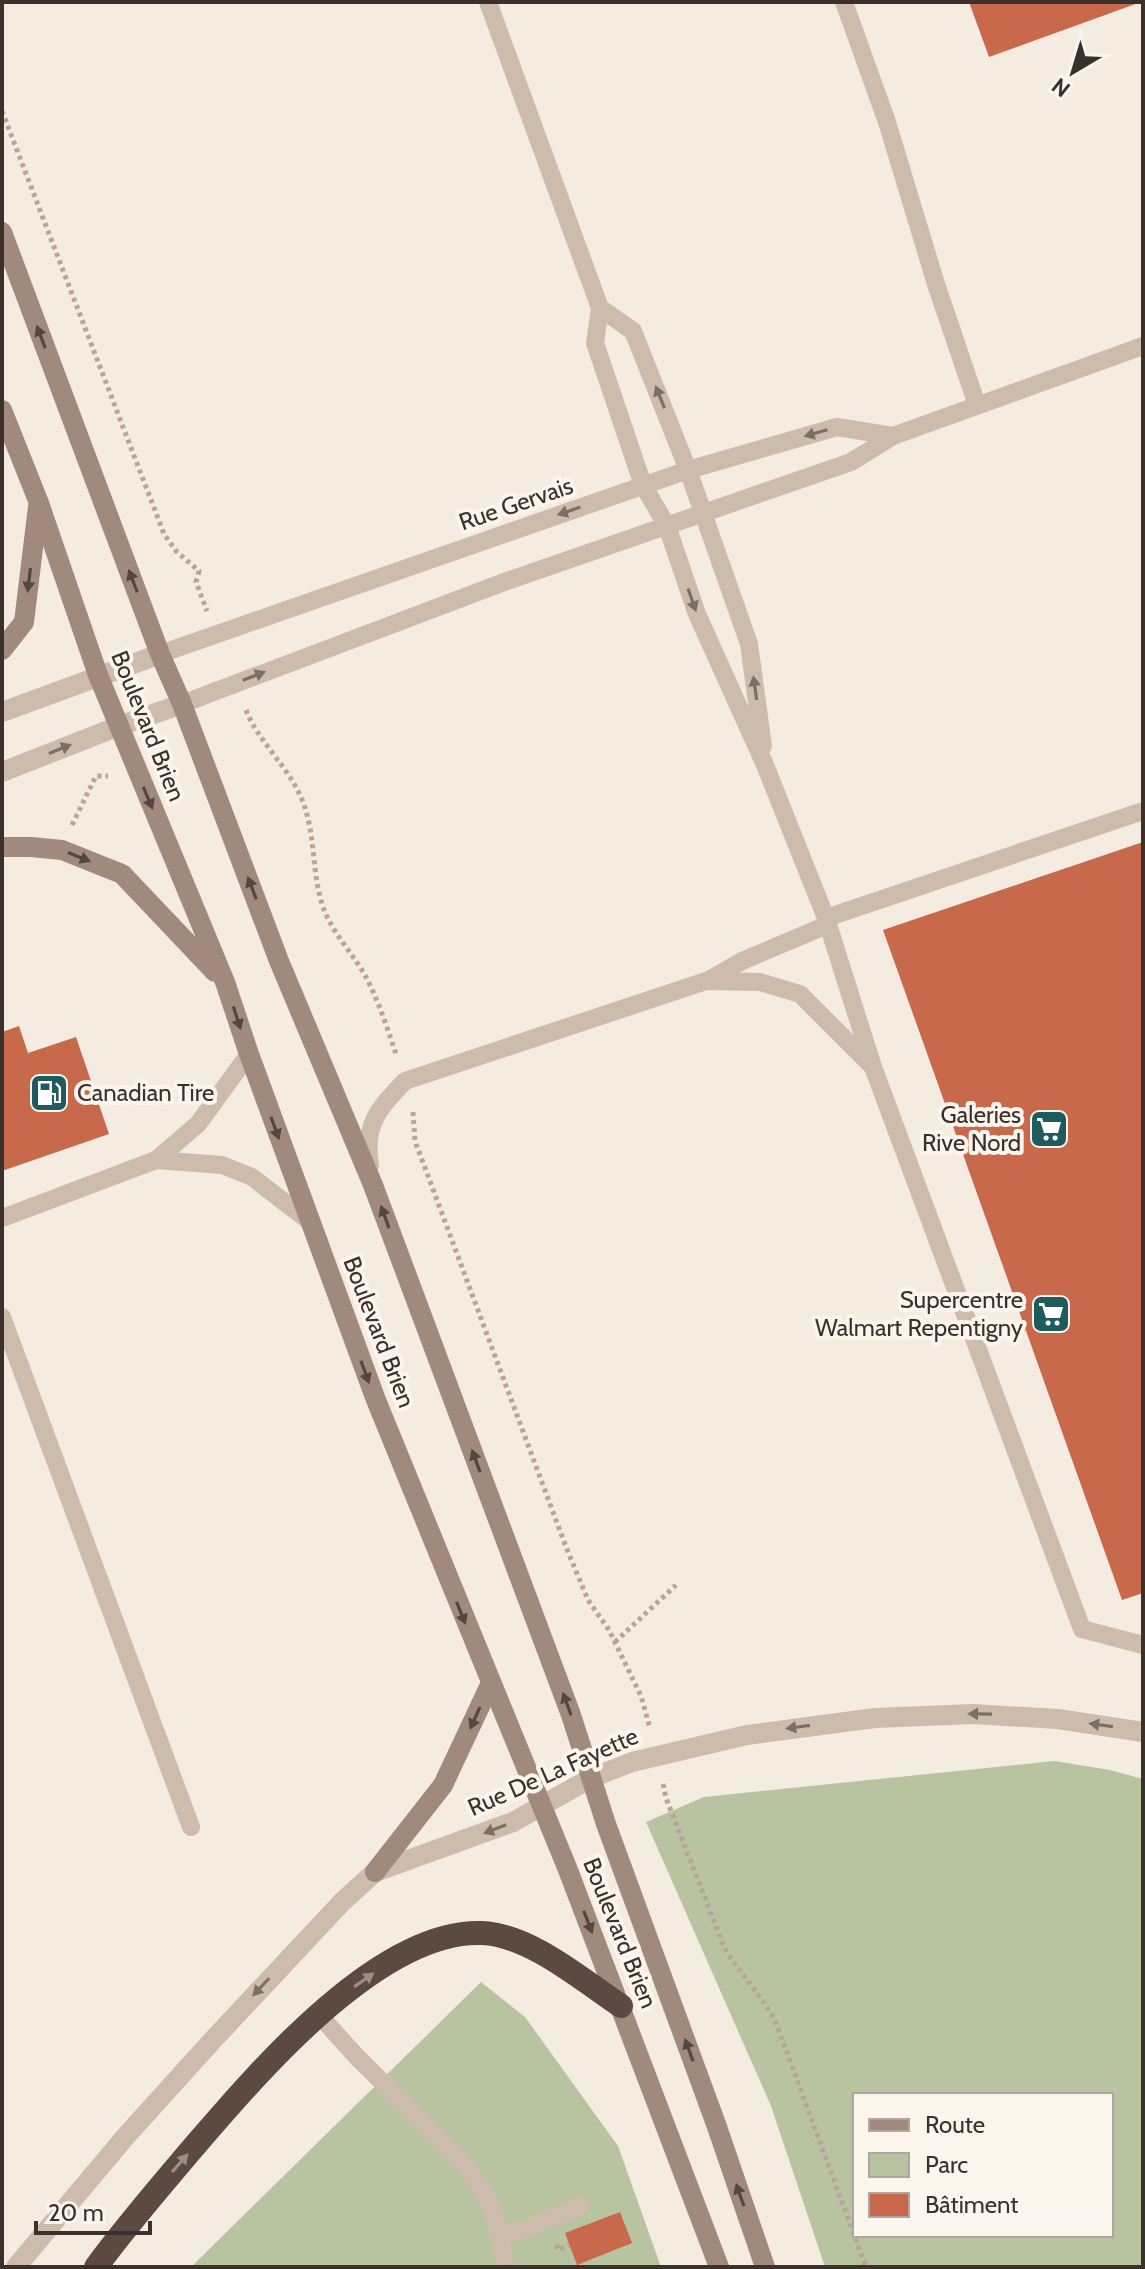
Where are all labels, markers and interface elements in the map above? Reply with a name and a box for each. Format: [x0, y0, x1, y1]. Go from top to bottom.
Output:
north arrow [1033, 32, 1113, 112]
text: N [1047, 72, 1075, 103]
one-way arrow [35, 325, 47, 349]
one-way arrow [653, 385, 666, 409]
one-way arrow [804, 427, 828, 440]
street label: Rue Gervais [455, 471, 577, 537]
one-way arrow [557, 505, 581, 517]
one-way arrow [23, 568, 36, 593]
one-way arrow [126, 569, 139, 593]
one-way arrow [686, 588, 698, 612]
street label: Boulevard Brien [105, 646, 192, 805]
one-way arrow [243, 669, 267, 682]
one-way arrow [748, 675, 761, 700]
one-way arrow [48, 742, 72, 755]
one-way arrow [142, 786, 155, 810]
one-way arrow [67, 850, 91, 863]
one-way arrow [245, 876, 257, 900]
one-way arrow [231, 1007, 244, 1031]
fuel station icon: Canadian Tire [28, 1072, 70, 1114]
place label: Canadian Tire [77, 1078, 214, 1107]
place label: Galeries Rive Nord [922, 1100, 1021, 1157]
supermarket icon: Galeries Rive Nord [1028, 1108, 1070, 1150]
one-way arrow [270, 1116, 282, 1140]
one-way arrow [378, 1205, 391, 1229]
street label: Boulevard Brien [337, 1252, 422, 1412]
place label: Supercentre Walmart Repentigny [815, 1285, 1023, 1342]
supermarket icon: Supercentre Walmart Repentigny [1030, 1293, 1072, 1335]
one-way arrow [359, 1360, 372, 1384]
one-way arrow [469, 1449, 482, 1473]
one-way arrow [455, 1601, 468, 1625]
one-way arrow [560, 1692, 573, 1716]
one-way arrow [469, 1706, 482, 1730]
one-way arrow [967, 1708, 992, 1720]
one-way arrow [1088, 1718, 1113, 1731]
street label: Rue De La Fayette [463, 1721, 642, 1822]
one-way arrow [785, 1721, 810, 1734]
one-way arrow [483, 1823, 507, 1836]
street label: Boulevard Brien [577, 1853, 664, 2012]
one-way arrow [582, 1910, 595, 1934]
one-way arrow [354, 1973, 375, 1989]
one-way arrow [253, 1977, 271, 1996]
one-way arrow [682, 2038, 695, 2062]
legend [853, 2093, 1113, 2237]
text: Route [925, 2110, 985, 2139]
text: Parc [925, 2150, 968, 2179]
one-way arrow [171, 2153, 188, 2173]
one-way arrow [734, 2183, 746, 2207]
scale bar [36, 2185, 150, 2235]
text: Bâtiment [925, 2190, 1018, 2219]
text: 20 m [48, 2198, 104, 2227]

